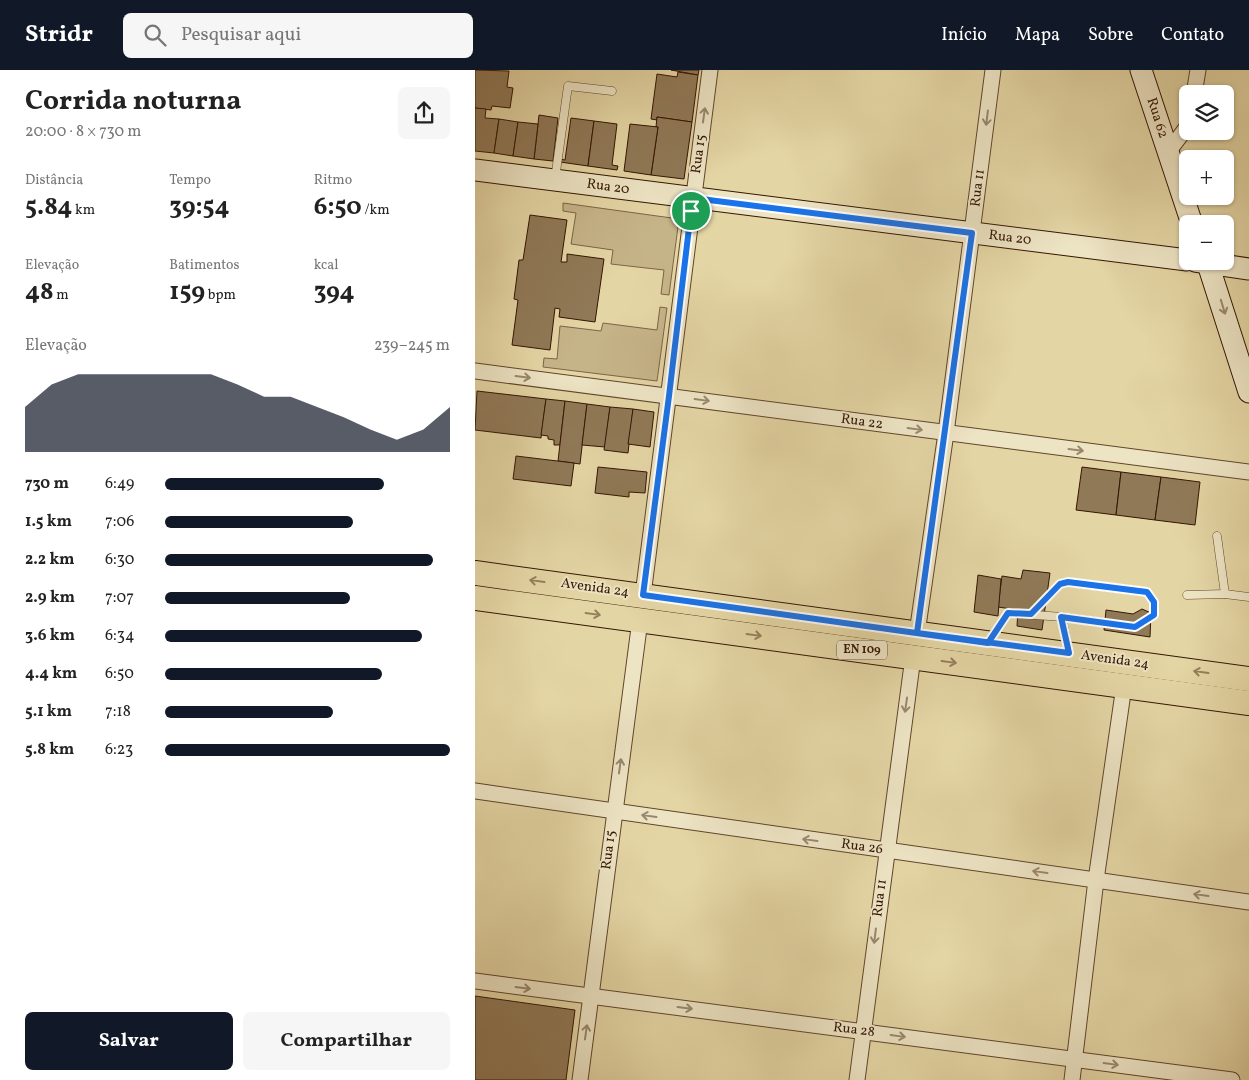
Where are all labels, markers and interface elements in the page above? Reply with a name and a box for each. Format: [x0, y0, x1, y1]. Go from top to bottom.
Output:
search box [123, 13, 473, 58]
text: Stridr [25, 18, 93, 52]
icon: search [141, 21, 169, 49]
text: Pesquisar aqui [181, 22, 301, 48]
text: Início [941, 23, 987, 48]
text: Mapa [1015, 23, 1060, 48]
text: Sobre [1088, 23, 1133, 48]
text: Contato [1161, 23, 1224, 48]
text: Corrida noturna [25, 82, 242, 121]
map controls [1179, 85, 1234, 270]
button: layers [1179, 85, 1234, 140]
button: share [398, 87, 450, 139]
street label: Rua 62 [1141, 95, 1173, 141]
one-way arrow [699, 107, 709, 123]
one-way arrow [982, 110, 992, 126]
text: 20:00 · 8 × 730 m [25, 121, 141, 143]
street label: Rua 15 [687, 133, 711, 175]
button: + [1179, 150, 1234, 205]
street label: Rua 11 [966, 168, 990, 208]
text: Distância [25, 171, 83, 190]
text: Tempo [169, 171, 211, 190]
text: Ritmo [314, 171, 352, 190]
street label: Rua 20 [585, 175, 631, 199]
text: 5.84 [25, 190, 72, 225]
text: 39:54 [169, 190, 230, 225]
text: 6:50 [314, 190, 362, 225]
pin [670, 190, 712, 232]
icon: arrive [677, 197, 705, 225]
text: km [72, 201, 95, 220]
text: /km [362, 201, 390, 220]
button: − [1179, 215, 1234, 270]
street label: Rua 20 [987, 226, 1033, 250]
text: Elevação [25, 256, 79, 275]
text: Batimentos [169, 256, 240, 275]
text: kcal [314, 256, 339, 275]
text: 48 [25, 275, 54, 310]
text: 159 [169, 275, 205, 310]
text: 394 [314, 275, 355, 310]
text: m [54, 286, 69, 305]
text: bpm [205, 286, 236, 305]
one-way arrow [1218, 299, 1228, 315]
text: Elevação [25, 335, 87, 357]
text: 239–245 m [374, 335, 450, 357]
one-way arrow [515, 372, 531, 382]
one-way arrow [693, 396, 709, 406]
street label: Rua 22 [840, 410, 884, 434]
one-way arrow [907, 424, 923, 434]
one-way arrow [1068, 445, 1084, 455]
text: 730 m [25, 473, 69, 495]
text: 6:49 [105, 473, 134, 495]
text: 1.5 km [25, 511, 72, 533]
text: 7:06 [105, 511, 134, 533]
text: 2.2 km [25, 549, 75, 571]
text: 6:30 [105, 549, 134, 571]
street label: Avenida 24 [560, 574, 630, 602]
one-way arrow [529, 576, 545, 586]
text: 2.9 km [25, 587, 75, 609]
text: 7:07 [105, 587, 134, 609]
one-way arrow [584, 609, 600, 619]
text: 3.6 km [25, 625, 75, 647]
text: 6:34 [105, 625, 135, 647]
one-way arrow [745, 631, 761, 641]
road number: EN 109 [837, 640, 887, 660]
street label: Avenida 24 [1080, 646, 1150, 674]
one-way arrow [941, 657, 957, 667]
text: 4.4 km [25, 663, 77, 685]
text: 6:50 [105, 663, 134, 685]
one-way arrow [1193, 667, 1209, 677]
one-way arrow [901, 697, 911, 713]
text: 5.1 km [25, 701, 72, 723]
text: 7:18 [105, 701, 131, 723]
text: 5.8 km [25, 739, 74, 761]
text: 6:23 [105, 739, 133, 761]
one-way arrow [615, 759, 625, 775]
one-way arrow [641, 811, 657, 821]
street label: Rua 15 [597, 829, 621, 871]
one-way arrow [802, 834, 818, 844]
street label: Rua 26 [840, 835, 884, 859]
one-way arrow [1032, 867, 1048, 877]
street label: Rua 11 [868, 878, 892, 918]
one-way arrow [1193, 890, 1209, 900]
one-way arrow [870, 927, 880, 943]
one-way arrow [515, 983, 531, 993]
one-way arrow [676, 1003, 692, 1013]
button: Salvar [25, 1012, 233, 1070]
button: Compartilhar [243, 1012, 450, 1070]
street label: Rua 28 [832, 1018, 876, 1042]
one-way arrow [581, 1024, 591, 1040]
one-way arrow [889, 1031, 905, 1041]
one-way arrow [1103, 1059, 1119, 1069]

